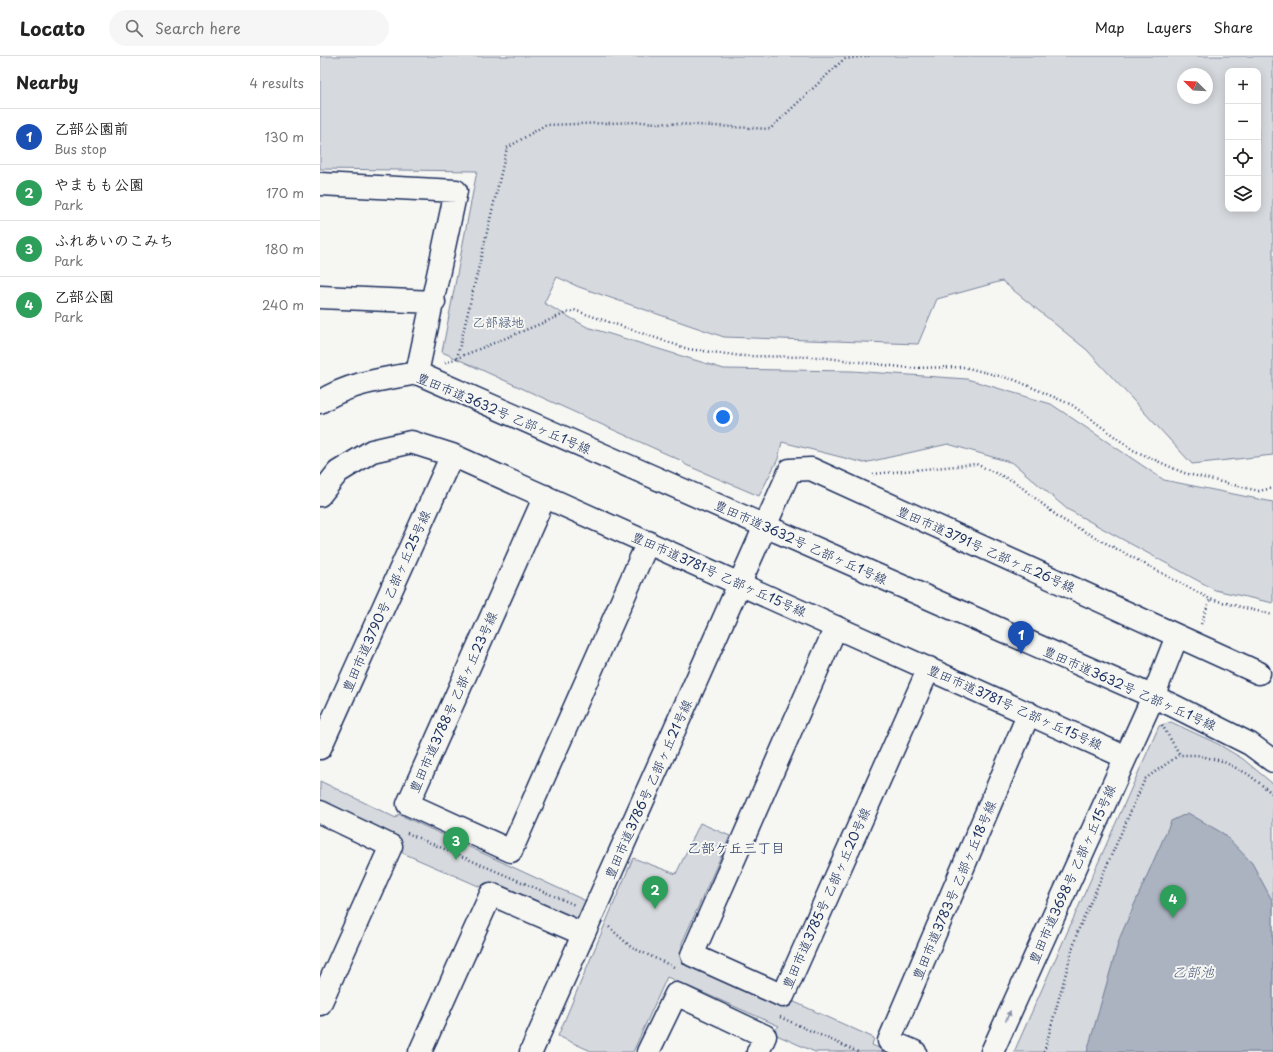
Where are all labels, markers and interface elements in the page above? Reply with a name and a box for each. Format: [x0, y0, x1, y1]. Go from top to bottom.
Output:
search box [109, 10, 389, 46]
text: Locato [20, 14, 85, 42]
text: Search here [155, 16, 241, 39]
icon: search [123, 17, 145, 39]
text: Map [1095, 17, 1125, 38]
text: Layers [1147, 17, 1192, 38]
text: Share [1214, 17, 1253, 38]
north arrow [1177, 68, 1213, 104]
map controls [1225, 68, 1261, 212]
button: + [1225, 68, 1261, 104]
text: Nearby [16, 69, 78, 95]
text: 4 results [250, 73, 304, 92]
button: − [1225, 104, 1261, 140]
text: 乙部公園前 [54, 116, 129, 139]
text: 1 [26, 127, 32, 146]
text: 130 m [265, 127, 304, 146]
text: Bus stop [54, 139, 107, 158]
button: locate [1225, 140, 1261, 176]
text: やまもも公園 [54, 172, 144, 195]
button: layers [1225, 176, 1261, 212]
text: 2 [24, 183, 34, 202]
text: 170 m [266, 183, 304, 202]
text: Park [54, 195, 83, 214]
text: ふれあいのこみち [54, 228, 174, 251]
text: 3 [25, 239, 33, 258]
text: 180 m [265, 239, 304, 258]
text: Park [54, 251, 83, 270]
text: 乙部公園 [54, 284, 114, 307]
text: 4 [25, 295, 33, 314]
text: 240 m [262, 295, 304, 314]
text: Park [54, 307, 83, 326]
park label: 乙部緑地 [472, 312, 524, 331]
street label: 豊田市道3632号 乙部ヶ丘1号線 [414, 367, 595, 458]
your location [713, 407, 733, 427]
street label: 豊田市道3632号 乙部ヶ丘1号線 [712, 495, 892, 589]
street label: 豊田市道3791号 乙部ヶ丘26号線 [894, 501, 1079, 597]
street label: 豊田市道3790号 乙部ヶ丘25号線 [337, 506, 435, 695]
street label: 豊田市道3781号 乙部ヶ丘15号線 [629, 526, 811, 621]
street label: 豊田市道3788号 乙部ヶ丘23号線 [404, 607, 502, 796]
pin: 1 [1008, 621, 1034, 654]
street label: 豊田市道3632号 乙部ヶ丘1号線 [1041, 641, 1221, 735]
street label: 豊田市道3781号 乙部ヶ丘15号線 [925, 659, 1107, 754]
street label: 豊田市道3786号 乙部ヶ丘21号線 [599, 695, 696, 882]
street label: 豊田市道3698号 乙部ヶ丘15号線 [1023, 780, 1120, 967]
street label: 豊田市道3783号 乙部ヶ丘18号線 [907, 796, 1000, 982]
street label: 豊田市道3785号 乙部ヶ丘20号線 [777, 803, 875, 992]
pin: 3 [443, 827, 469, 860]
district label: 乙部ケ丘三丁目 [687, 837, 785, 858]
pin: 2 [642, 876, 668, 909]
pin: 4 [1160, 885, 1186, 918]
water label: 乙部池 [1172, 961, 1215, 982]
one-way arrow [1005, 1011, 1011, 1022]

